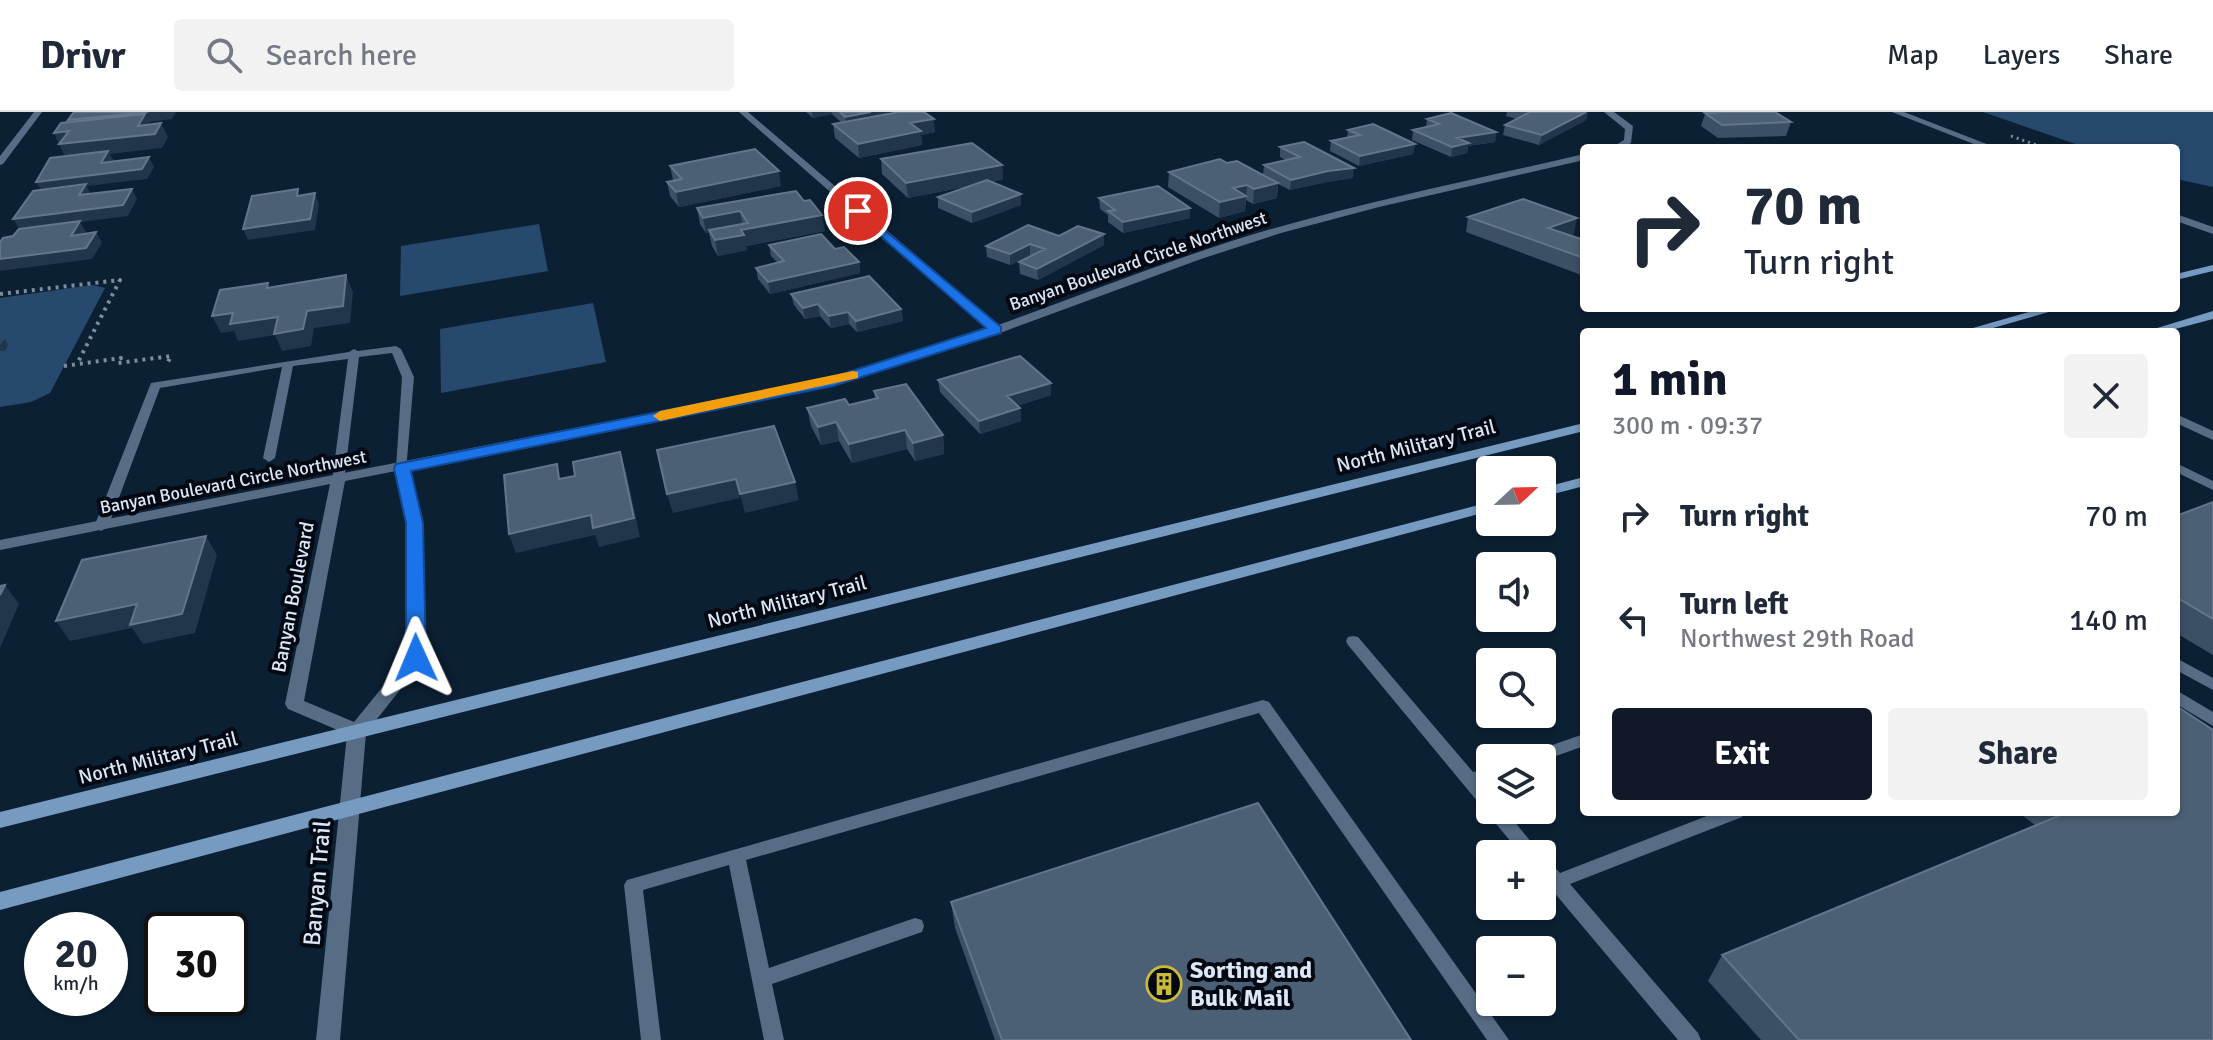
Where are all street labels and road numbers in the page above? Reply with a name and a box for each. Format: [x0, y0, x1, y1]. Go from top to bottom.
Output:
street label: Banyan Boulevard Circle Northwest [1006, 207, 1270, 315]
street label: North Military Trail [1334, 414, 1498, 478]
street label: Banyan Boulevard Circle Northwest [98, 445, 368, 519]
street label: Banyan Boulevard [266, 519, 320, 675]
street label: North Military Trail [705, 570, 869, 634]
street label: North Military Trail [76, 726, 240, 790]
street label: Banyan Trail [297, 819, 337, 947]

